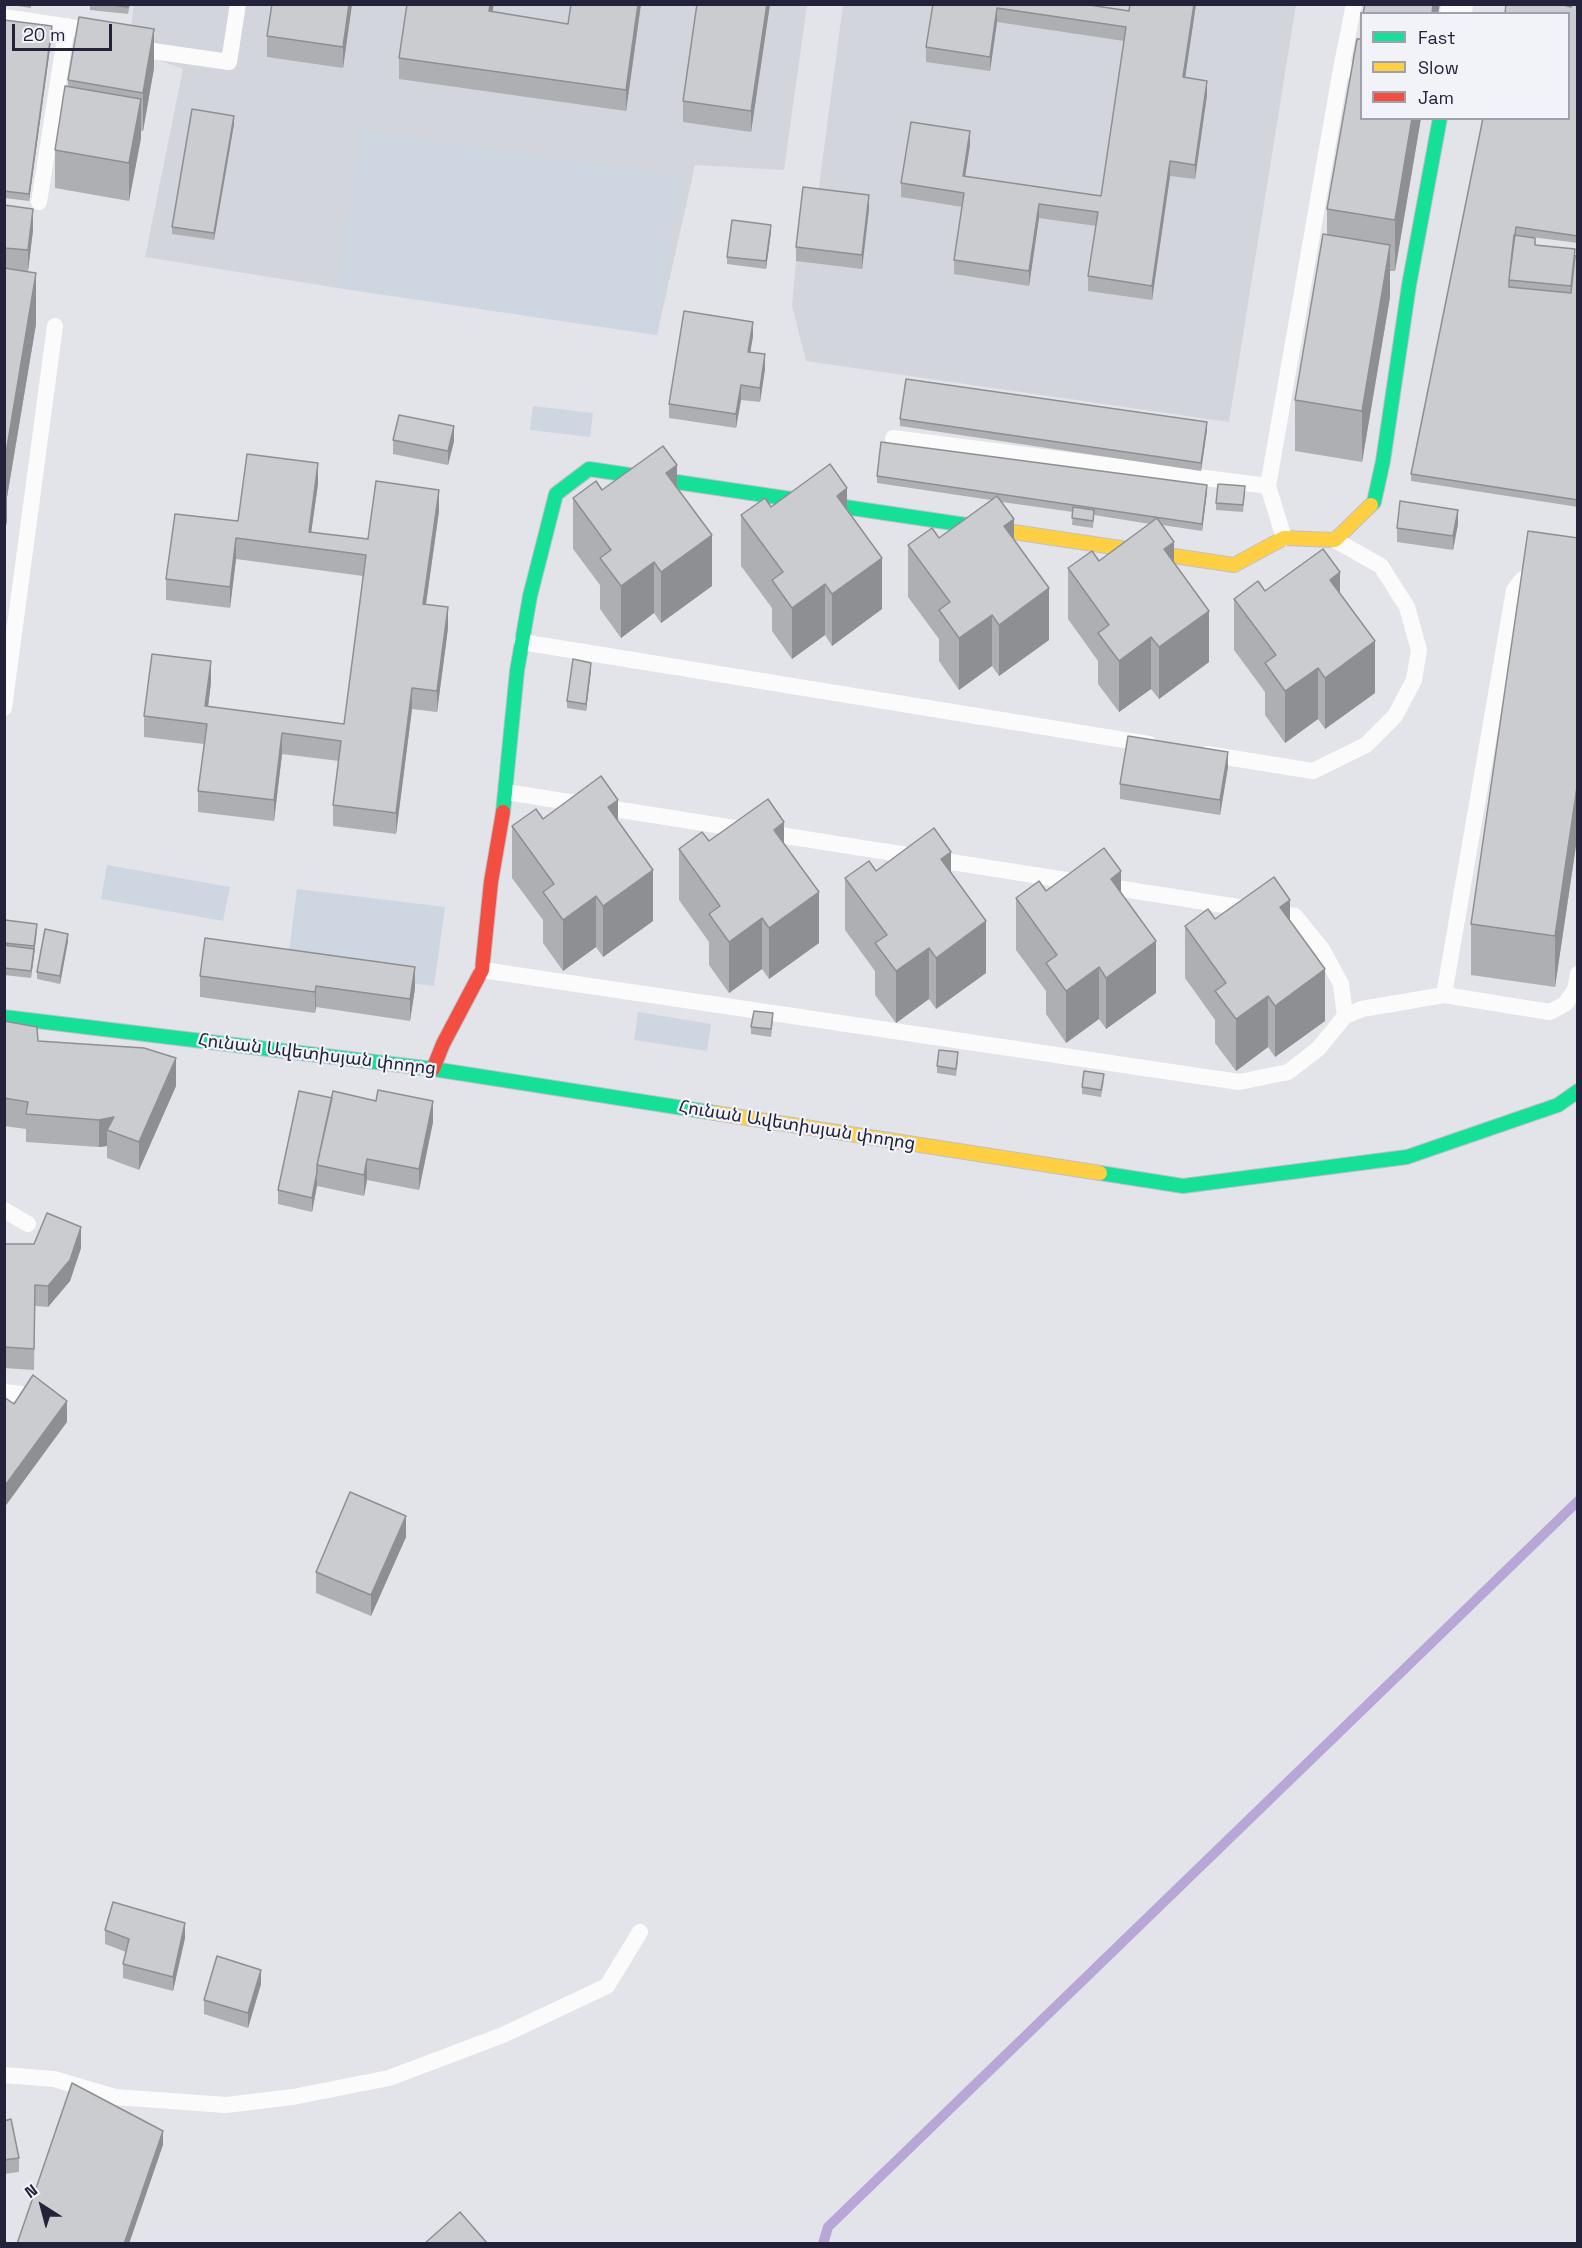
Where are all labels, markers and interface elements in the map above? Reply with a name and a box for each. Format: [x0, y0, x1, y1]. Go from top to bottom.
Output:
scale bar [15, 12, 116, 50]
legend [1360, 12, 1570, 120]
text: 20 m [23, 23, 66, 46]
text: Fast [1418, 26, 1455, 49]
text: Slow [1418, 56, 1459, 79]
text: Jam [1418, 86, 1454, 109]
street label: Հունան Ավետիսյան փողոց [197, 1030, 437, 1080]
street label: Հունան Ավետիսյան փողոց [677, 1097, 917, 1155]
north arrow [12, 2176, 72, 2236]
text: N [21, 2179, 42, 2203]

